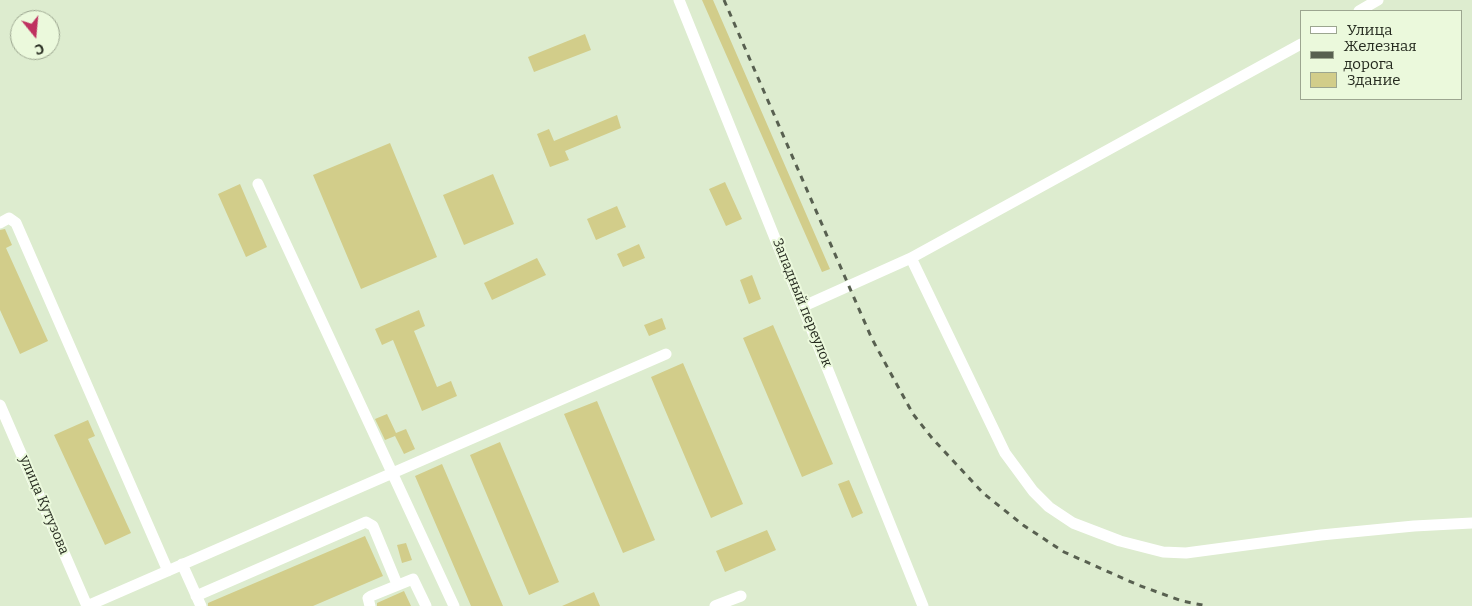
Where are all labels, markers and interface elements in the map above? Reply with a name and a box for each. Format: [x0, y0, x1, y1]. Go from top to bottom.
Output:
north arrow [10, 10, 60, 60]
legend [1300, 10, 1462, 100]
text: Улица [1347, 21, 1393, 39]
text: Железная дорога [1344, 37, 1417, 73]
text: С [33, 39, 46, 58]
text: Здание [1347, 71, 1401, 89]
street label: Западный переулок [768, 236, 836, 370]
street label: улица Кутузова [16, 453, 72, 557]

